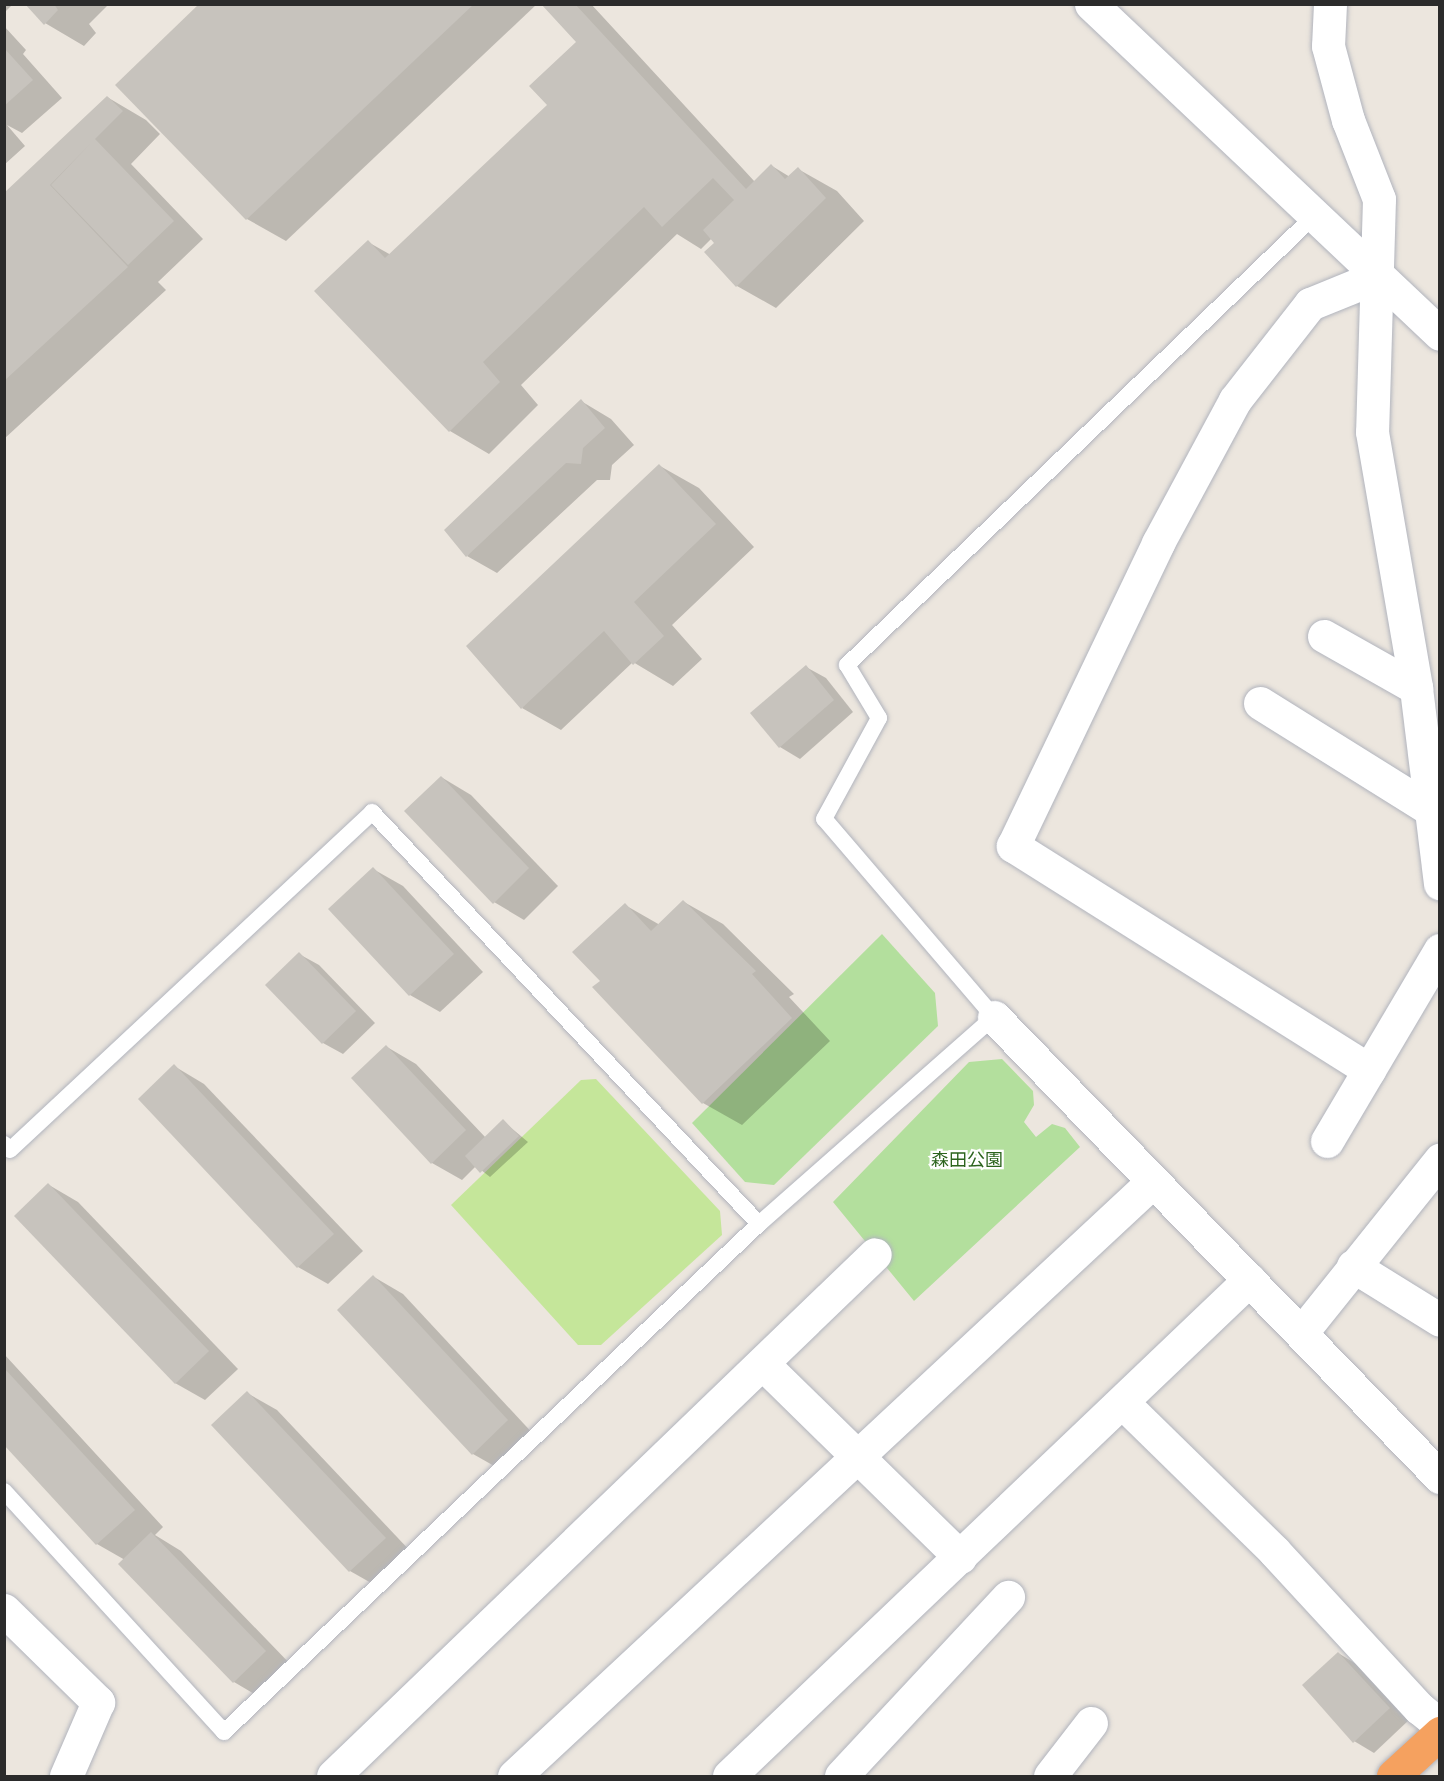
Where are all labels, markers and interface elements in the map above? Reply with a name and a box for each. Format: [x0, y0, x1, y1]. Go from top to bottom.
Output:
park label: 森田公園 [931, 1149, 1003, 1171]

